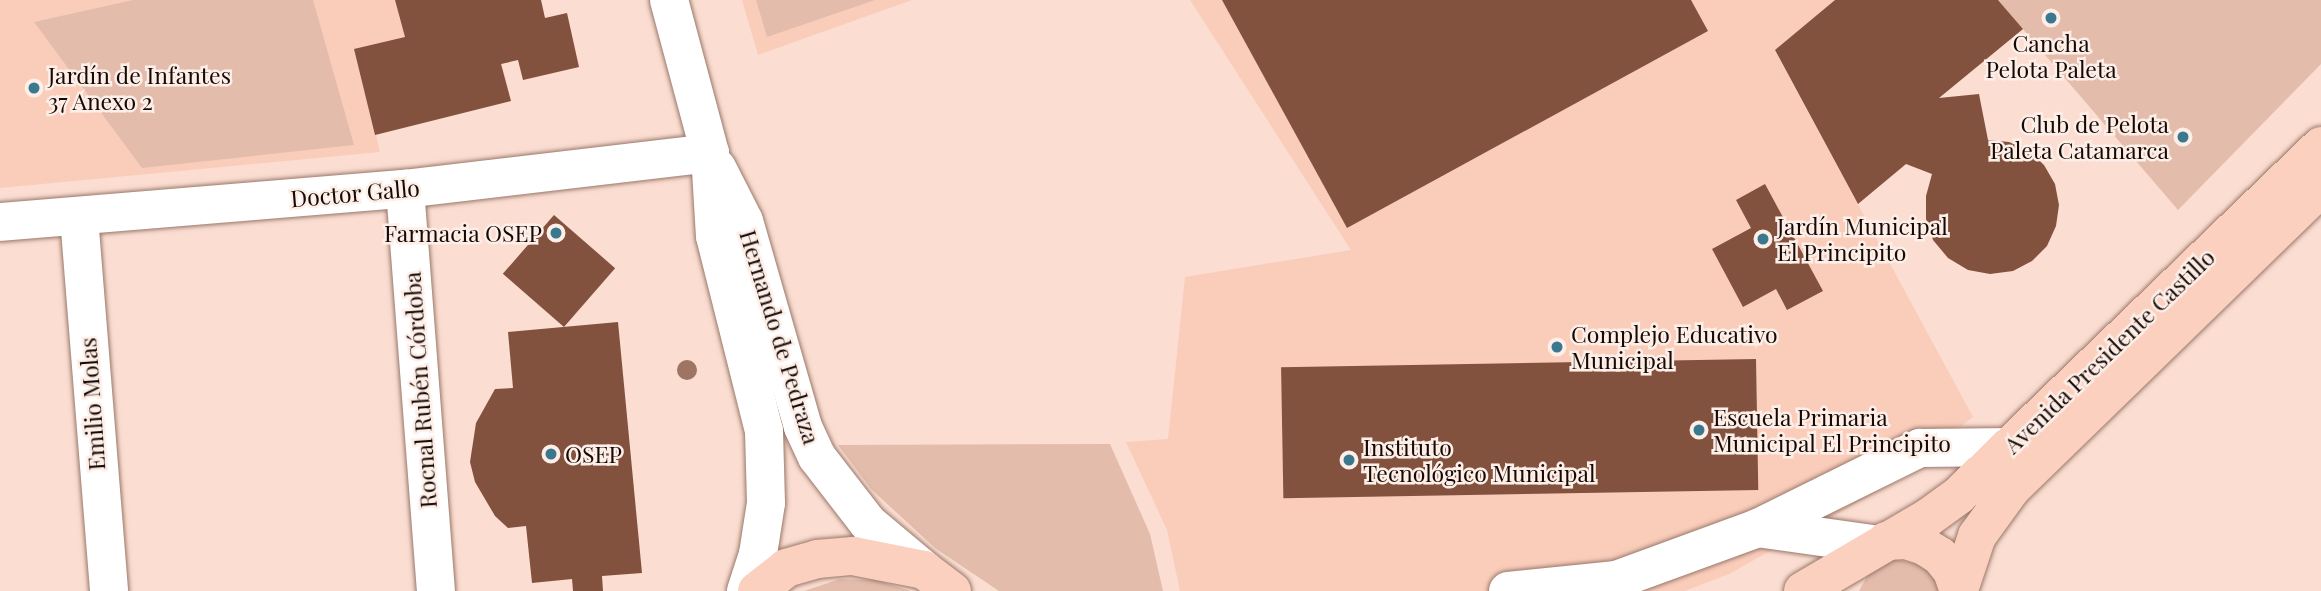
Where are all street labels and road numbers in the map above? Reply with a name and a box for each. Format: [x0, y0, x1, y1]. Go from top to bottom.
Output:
street label: Doctor Gallo [289, 174, 421, 212]
street label: Hernando de Pedraza [734, 227, 826, 447]
street label: Avenida Presidente Castillo [1998, 243, 2220, 459]
street label: Rocnal Rubén Córdoba [398, 271, 442, 509]
street label: Emilio Molas [74, 337, 110, 471]

